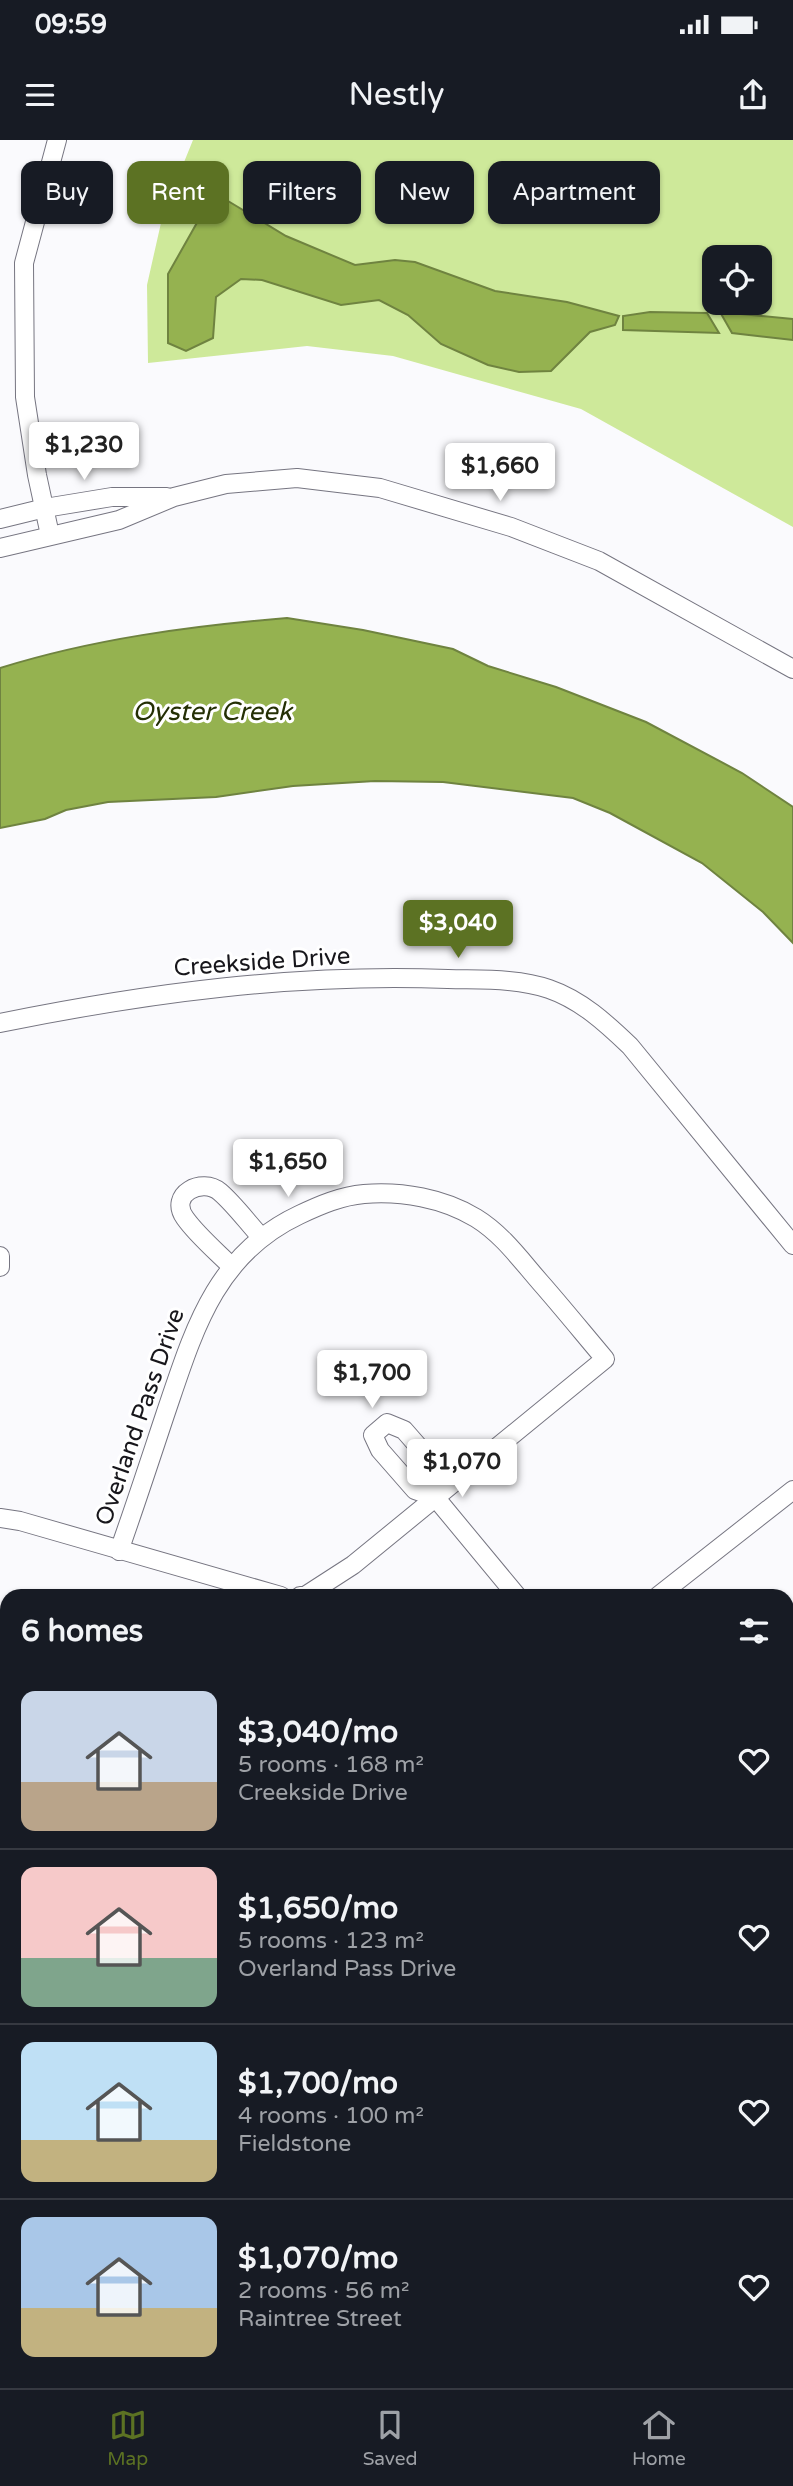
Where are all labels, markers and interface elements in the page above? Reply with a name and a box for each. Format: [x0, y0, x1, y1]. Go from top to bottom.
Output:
text: 09:59 [35, 9, 107, 40]
icon: menu [21, 76, 59, 114]
text: Nestly [349, 76, 444, 114]
icon: share [734, 76, 772, 114]
chip: Buy [21, 161, 113, 224]
chip: Rent [127, 161, 229, 224]
chip: Filters [243, 161, 361, 224]
chip: New [375, 161, 474, 224]
chip: Apartment [488, 161, 660, 224]
map controls [702, 245, 772, 315]
button: locate [702, 245, 772, 315]
pin: $1,230 [27, 422, 141, 482]
text: $1,230 [45, 431, 123, 459]
pin: $1,660 [443, 444, 557, 503]
text: $1,660 [461, 452, 539, 480]
water label: Oyster Creek [132, 696, 294, 727]
pin: $3,040 [401, 900, 515, 960]
text: $3,040 [419, 909, 497, 937]
street label: Creekside Drive [173, 941, 351, 983]
pin: $1,650 [231, 1140, 345, 1199]
text: $1,650 [249, 1148, 327, 1176]
street label: Overland Pass Drive [89, 1305, 191, 1529]
pin: $1,700 [315, 1350, 429, 1410]
text: $1,700 [333, 1359, 411, 1387]
pin: $1,070 [405, 1440, 519, 1499]
text: $1,070 [423, 1448, 501, 1476]
icon: filters [735, 1612, 773, 1650]
text: 6 homes [21, 1613, 143, 1650]
text: $3,040/mo [238, 1714, 398, 1751]
icon: home [77, 1719, 161, 1803]
icon: heart [735, 1742, 773, 1780]
text: 5 rooms · 168 m² [238, 1751, 424, 1779]
text: Creekside Drive [238, 1779, 408, 1807]
text: $1,650/mo [238, 1890, 398, 1927]
icon: home [77, 1895, 161, 1979]
icon: heart [735, 1918, 773, 1956]
text: 5 rooms · 123 m² [238, 1927, 424, 1955]
text: Overland Pass Drive [238, 1955, 456, 1983]
text: $1,700/mo [238, 2065, 398, 2102]
icon: home [77, 2070, 161, 2154]
icon: heart [735, 2093, 773, 2131]
text: 4 rooms · 100 m² [238, 2102, 424, 2130]
text: Fieldstone [238, 2130, 351, 2158]
text: $1,070/mo [238, 2240, 398, 2277]
icon: home [77, 2245, 161, 2329]
icon: heart [735, 2268, 773, 2306]
text: 2 rooms · 56 m² [238, 2277, 409, 2305]
text: Raintree Street [238, 2305, 402, 2333]
tab: Map [107, 2406, 148, 2470]
tab: Saved [363, 2406, 418, 2470]
tab: Home [632, 2406, 686, 2470]

